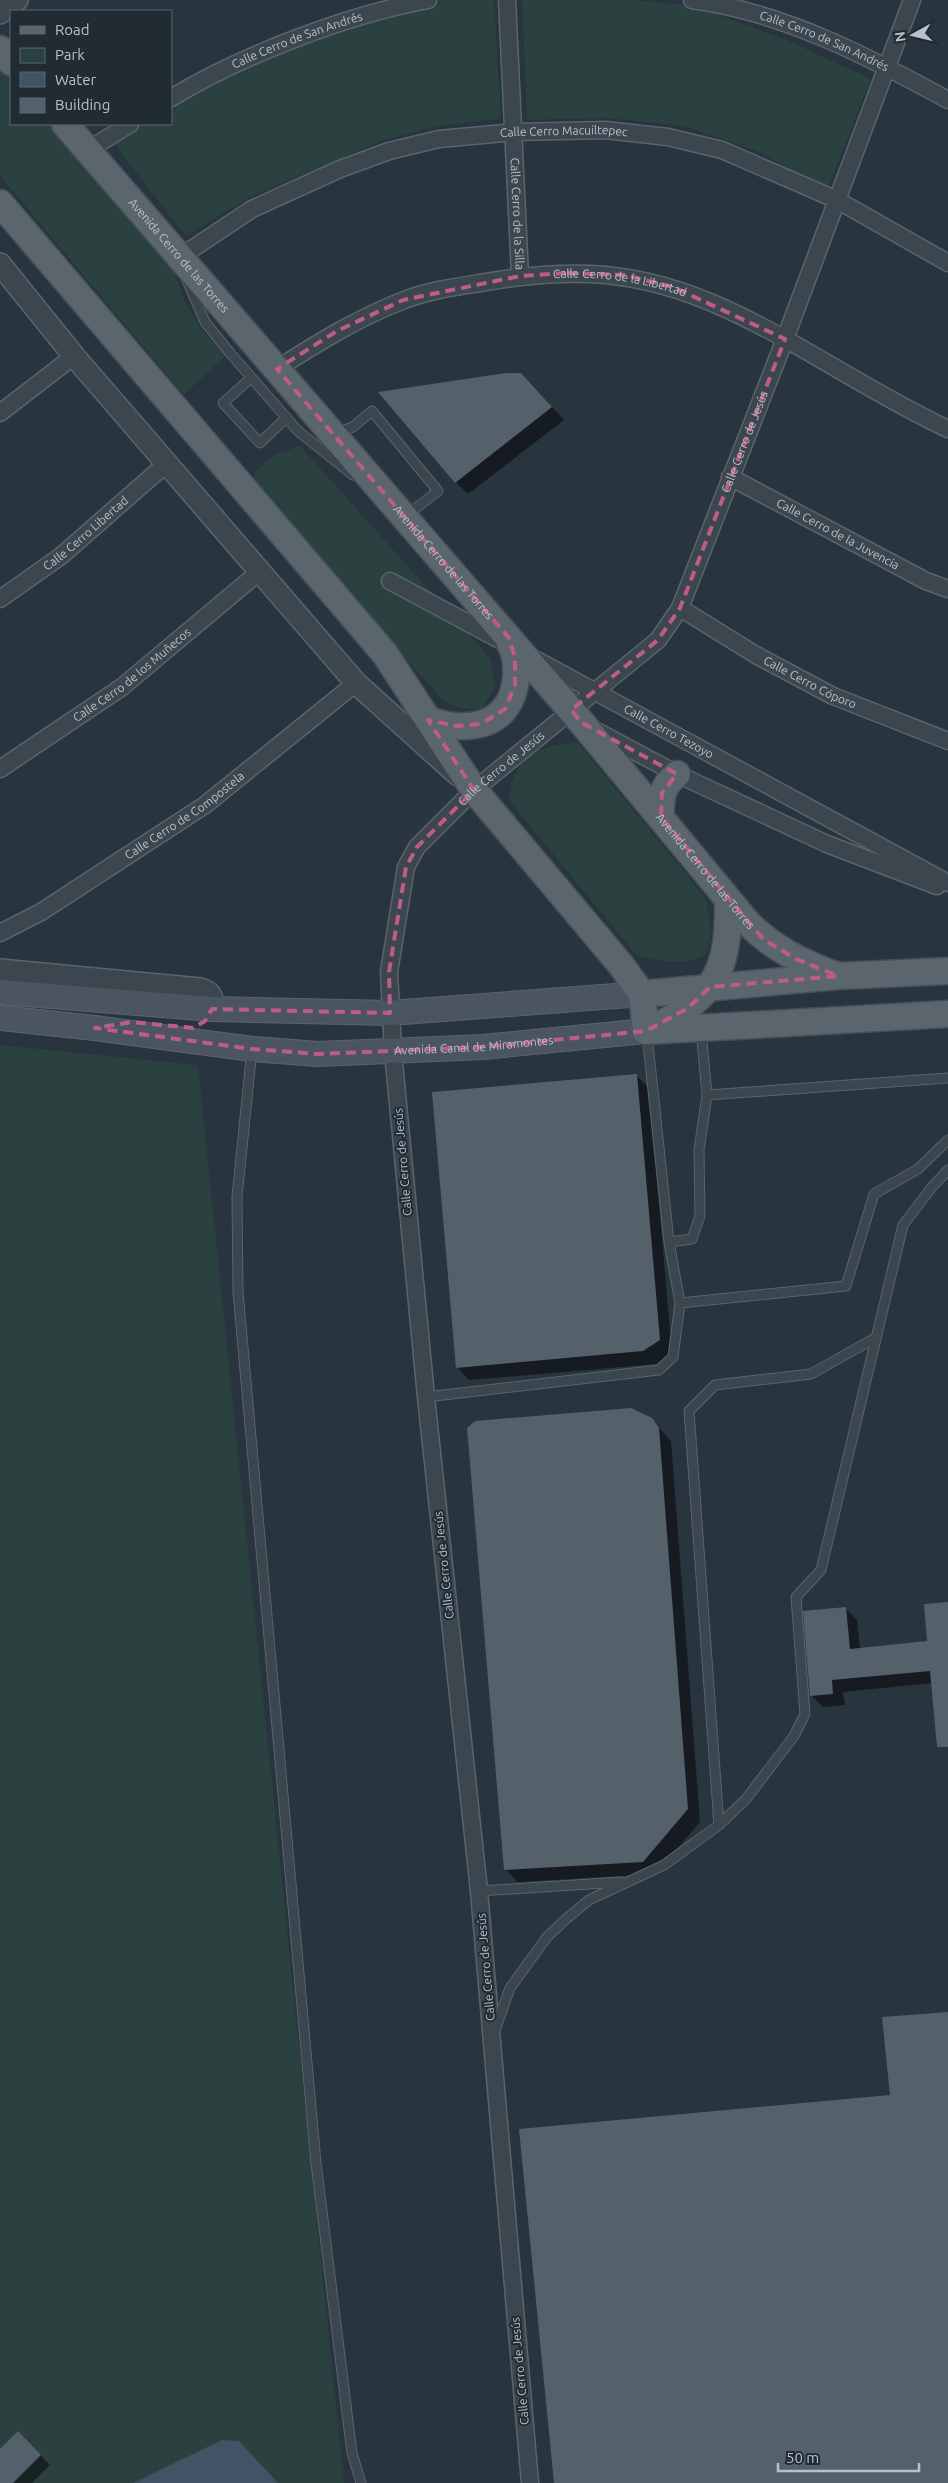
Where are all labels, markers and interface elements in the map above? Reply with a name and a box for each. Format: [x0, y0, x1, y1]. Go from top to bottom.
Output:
street label: Calle Cerro de San Andrés [758, 8, 891, 73]
street label: Calle Cerro de San Andrés [229, 9, 364, 71]
legend [10, 10, 172, 125]
north arrow [888, 10, 938, 60]
text: Road [55, 21, 90, 38]
text: N [891, 31, 909, 43]
text: Park [55, 46, 85, 63]
text: Water [55, 71, 96, 88]
text: Building [55, 96, 110, 113]
street label: Calle Cerro Macuiltepec [499, 123, 629, 139]
street label: Calle Cerro de la Silla [508, 157, 527, 270]
street label: Avenida Cerro de las Torres [126, 196, 232, 315]
street label: Calle Cerro de la Libertad [553, 267, 689, 299]
street label: Calle Cerro de Jesús [719, 389, 770, 495]
street label: Calle Cerro Libertad [40, 493, 130, 573]
street label: Calle Cerro de la Juvencia [774, 496, 902, 572]
street label: Avenida Cerro de las Torres [391, 502, 496, 622]
street label: Calle Cerro de los Muñecos [70, 625, 193, 724]
street label: Calle Cerro Cóporo [762, 653, 858, 711]
street label: Calle Cerro Tezoyo [622, 701, 716, 761]
street label: Calle Cerro de Jesús [455, 729, 547, 808]
street label: Calle Cerro de Compostela [122, 769, 247, 862]
street label: Avenida Cerro de las Torres [654, 810, 757, 932]
street label: Avenida Canal de Miramontes [394, 1033, 554, 1057]
street label: Calle Cerro de Jesús [391, 1108, 414, 1217]
street label: Calle Cerro de Jesús [431, 1511, 456, 1620]
street label: Calle Cerro de Jesús [474, 1913, 497, 2022]
street label: Calle Cerro de Jesús [508, 2317, 531, 2426]
scale bar [778, 2440, 919, 2472]
text: 50 m [786, 2449, 819, 2466]

